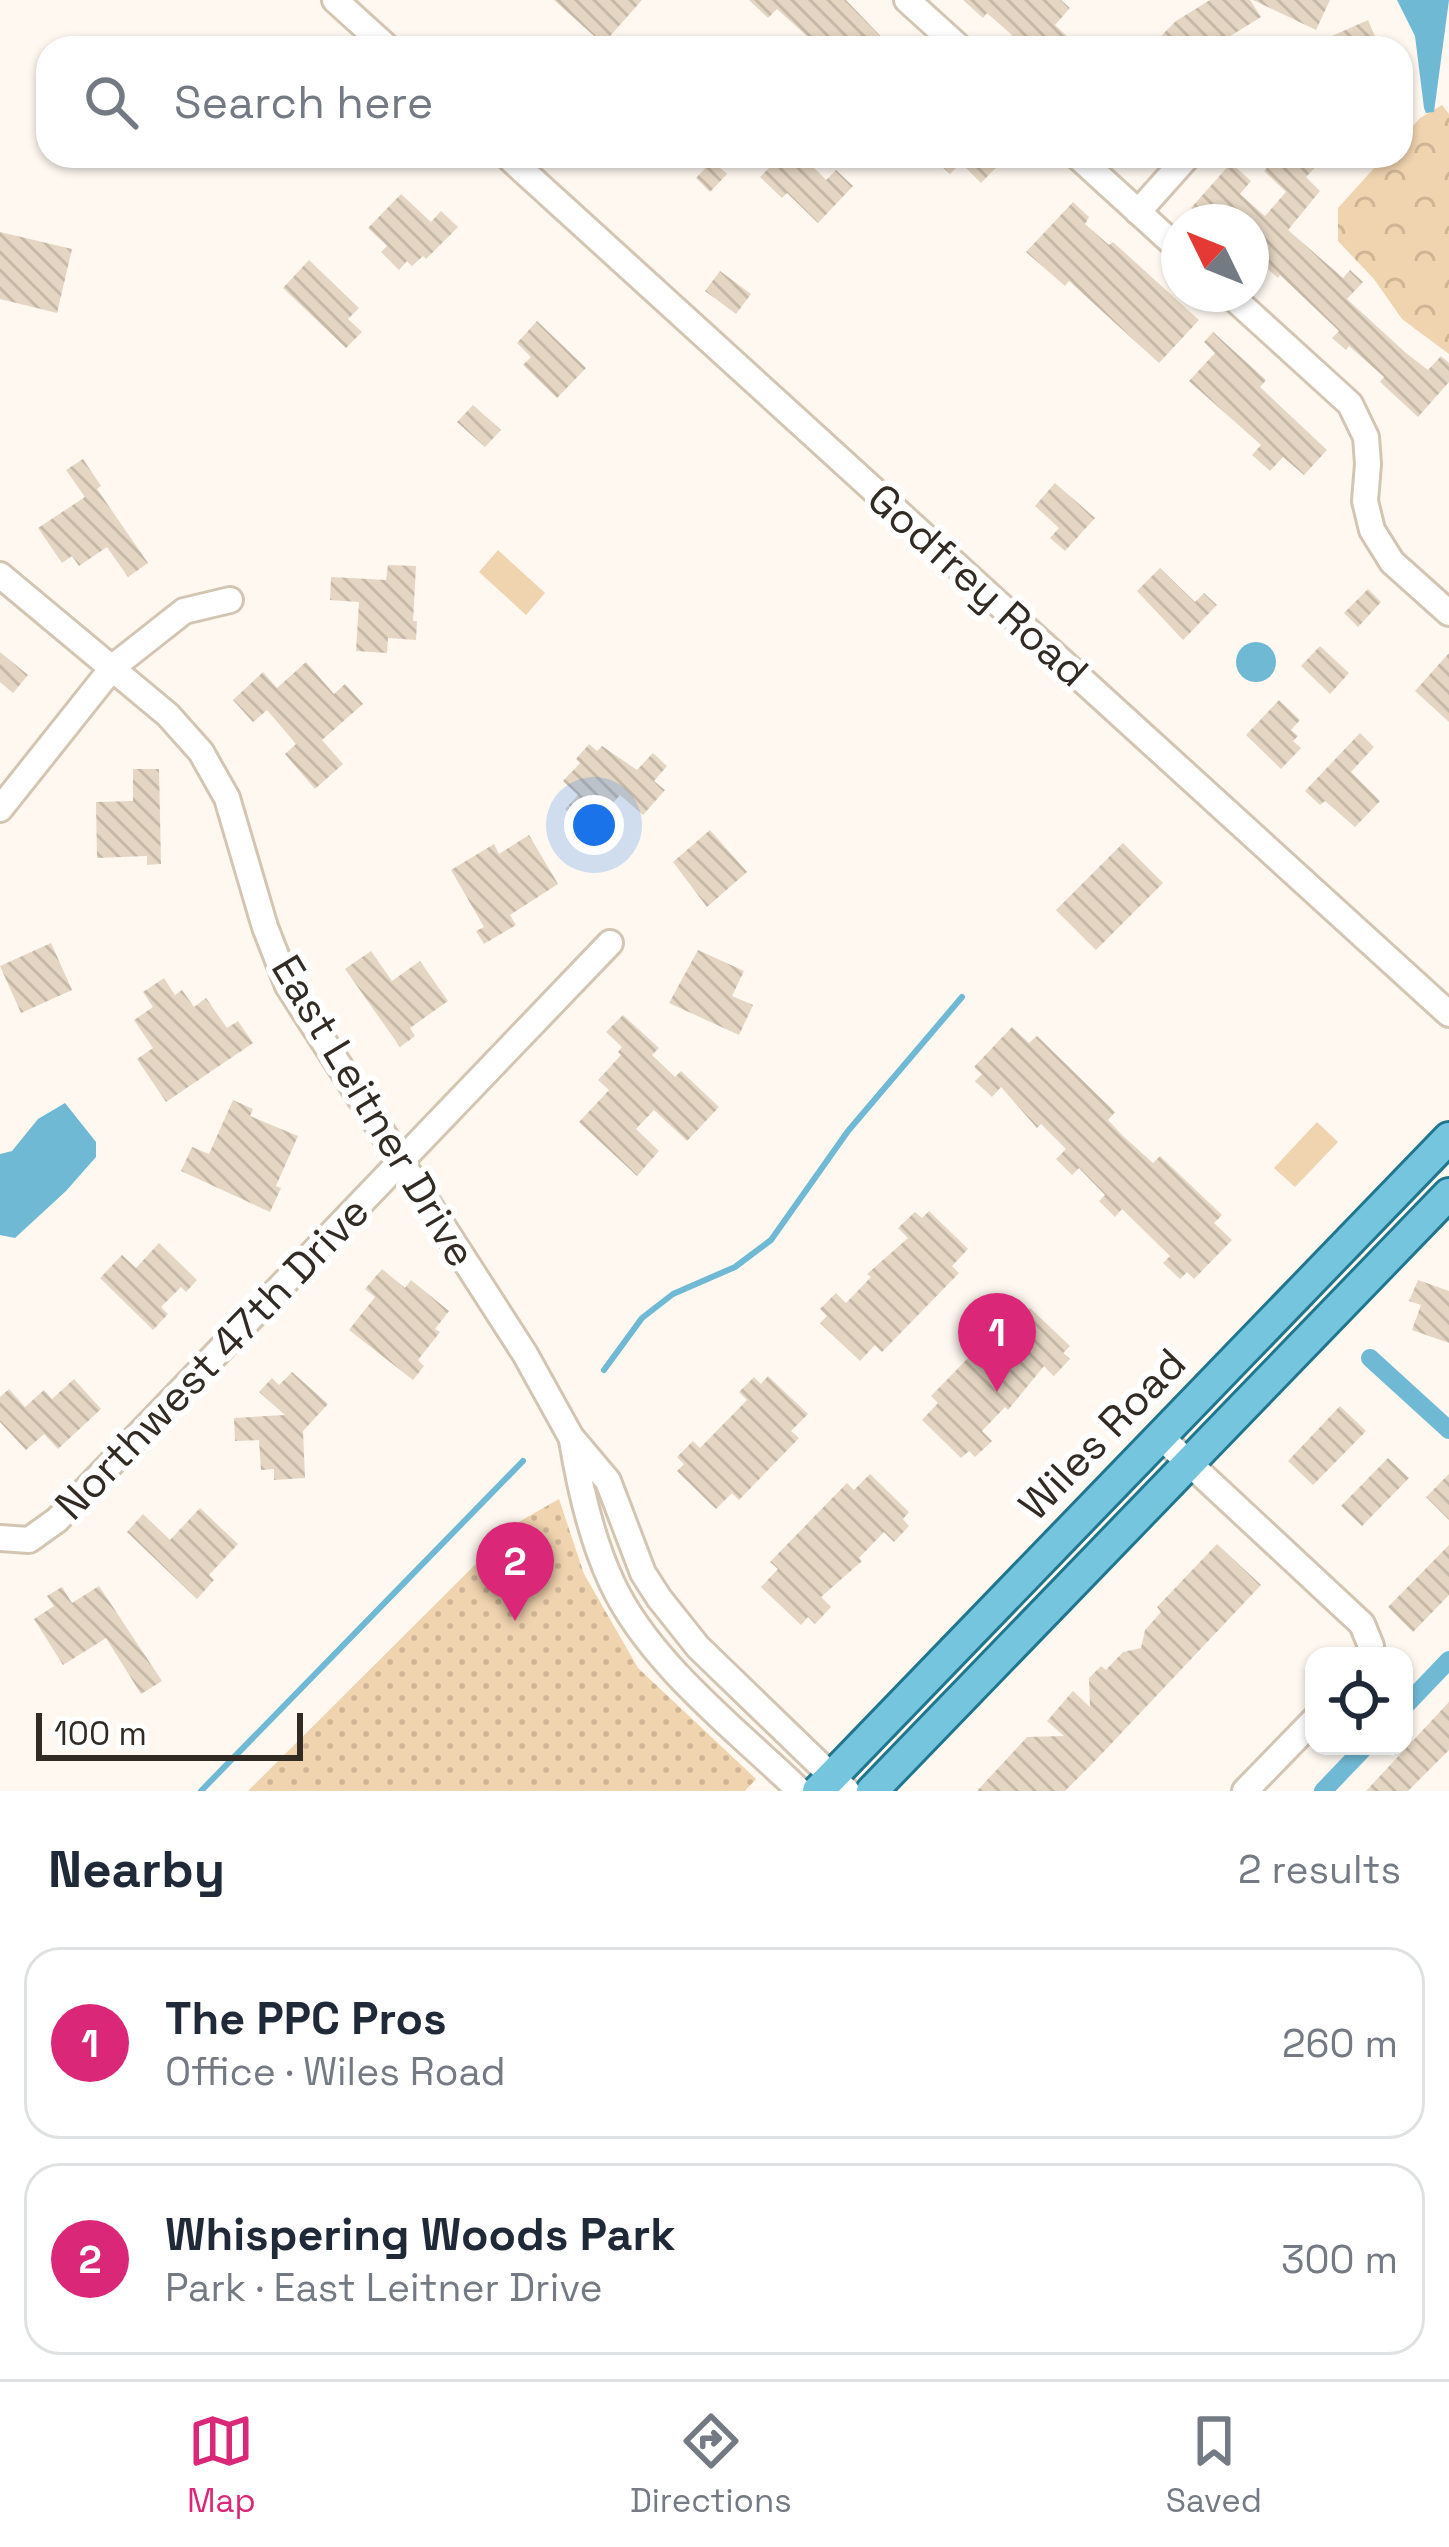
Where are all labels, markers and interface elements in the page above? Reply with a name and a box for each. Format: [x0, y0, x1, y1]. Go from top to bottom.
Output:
search box [36, 36, 1413, 168]
icon: search [78, 69, 144, 135]
text: Search here [174, 74, 433, 131]
north arrow [1161, 204, 1269, 312]
street label: Godfrey Road [857, 472, 1099, 698]
your location [564, 795, 624, 855]
street label: East Leitner Drive [260, 945, 488, 1277]
street label: Northwest 47th Drive [44, 1185, 380, 1531]
pin: 1 [958, 1293, 1036, 1392]
street label: Wiles Road [1007, 1337, 1197, 1531]
pin: 2 [476, 1522, 554, 1621]
map controls [1305, 1647, 1413, 1755]
button: locate [1305, 1647, 1413, 1755]
scale bar [36, 1707, 303, 1760]
text: 100 m [54, 1713, 147, 1755]
text: Nearby [48, 1837, 225, 1902]
text: 2 results [1238, 1845, 1401, 1894]
text: The PPC Pros [165, 1990, 447, 2047]
text: 1 [81, 2019, 99, 2068]
text: 260 m [1282, 2019, 1398, 2068]
text: Office · Wiles Road [165, 2047, 506, 2096]
text: Whispering Woods Park [165, 2206, 676, 2263]
text: 2 [78, 2235, 102, 2284]
text: 300 m [1281, 2235, 1398, 2284]
text: Park · East Leitner Drive [165, 2263, 603, 2312]
tab: Map [187, 2408, 256, 2522]
tab: Directions [630, 2408, 792, 2522]
tab: Saved [1166, 2408, 1262, 2522]

